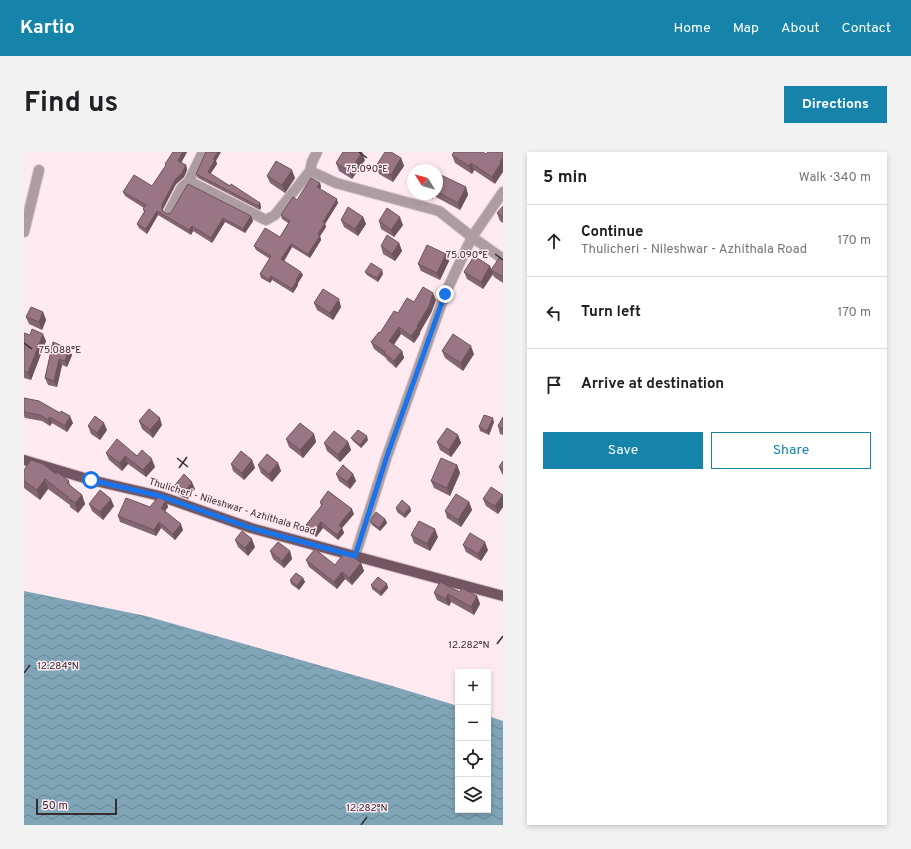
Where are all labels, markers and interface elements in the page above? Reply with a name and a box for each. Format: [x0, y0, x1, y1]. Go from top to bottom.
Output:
text: Kartio [20, 16, 75, 40]
text: Home [674, 20, 711, 37]
text: Map [733, 20, 759, 37]
text: About [781, 20, 820, 37]
text: Contact [842, 20, 891, 37]
text: Find us [24, 86, 118, 122]
button: Directions [784, 86, 887, 123]
text: 75.090°E [346, 163, 388, 176]
north arrow [407, 164, 443, 200]
text: 5 min [543, 167, 587, 189]
text: Walk · 340 m [799, 170, 871, 186]
text: Continue [581, 223, 643, 242]
icon: ahead [543, 230, 565, 252]
text: 170 m [837, 233, 871, 249]
text: Thulicheri - Nileshwar - Azhithala Road [581, 242, 807, 258]
text: 75.090°E [446, 249, 488, 262]
route end [436, 285, 454, 303]
icon: left [543, 302, 565, 324]
text: Turn left [581, 303, 641, 322]
text: 170 m [837, 305, 871, 321]
text: 75.088°E [39, 344, 81, 357]
icon: arrive [543, 374, 565, 396]
text: Arrive at destination [581, 375, 724, 394]
button: Save [543, 432, 703, 469]
button: Share [711, 432, 871, 469]
route start [82, 471, 100, 489]
street label: Thulicheri - Nileshwar - Azhithala Road [147, 475, 317, 539]
text: 12.282°N [448, 639, 490, 652]
text: 12.284°N [37, 660, 79, 673]
map controls [455, 669, 491, 813]
button: + [455, 669, 491, 705]
button: − [455, 705, 491, 741]
button: locate [455, 741, 491, 777]
button: layers [455, 777, 491, 813]
scale bar [36, 797, 117, 816]
text: 50 m [42, 799, 68, 813]
text: 12.282°N [346, 802, 388, 815]

